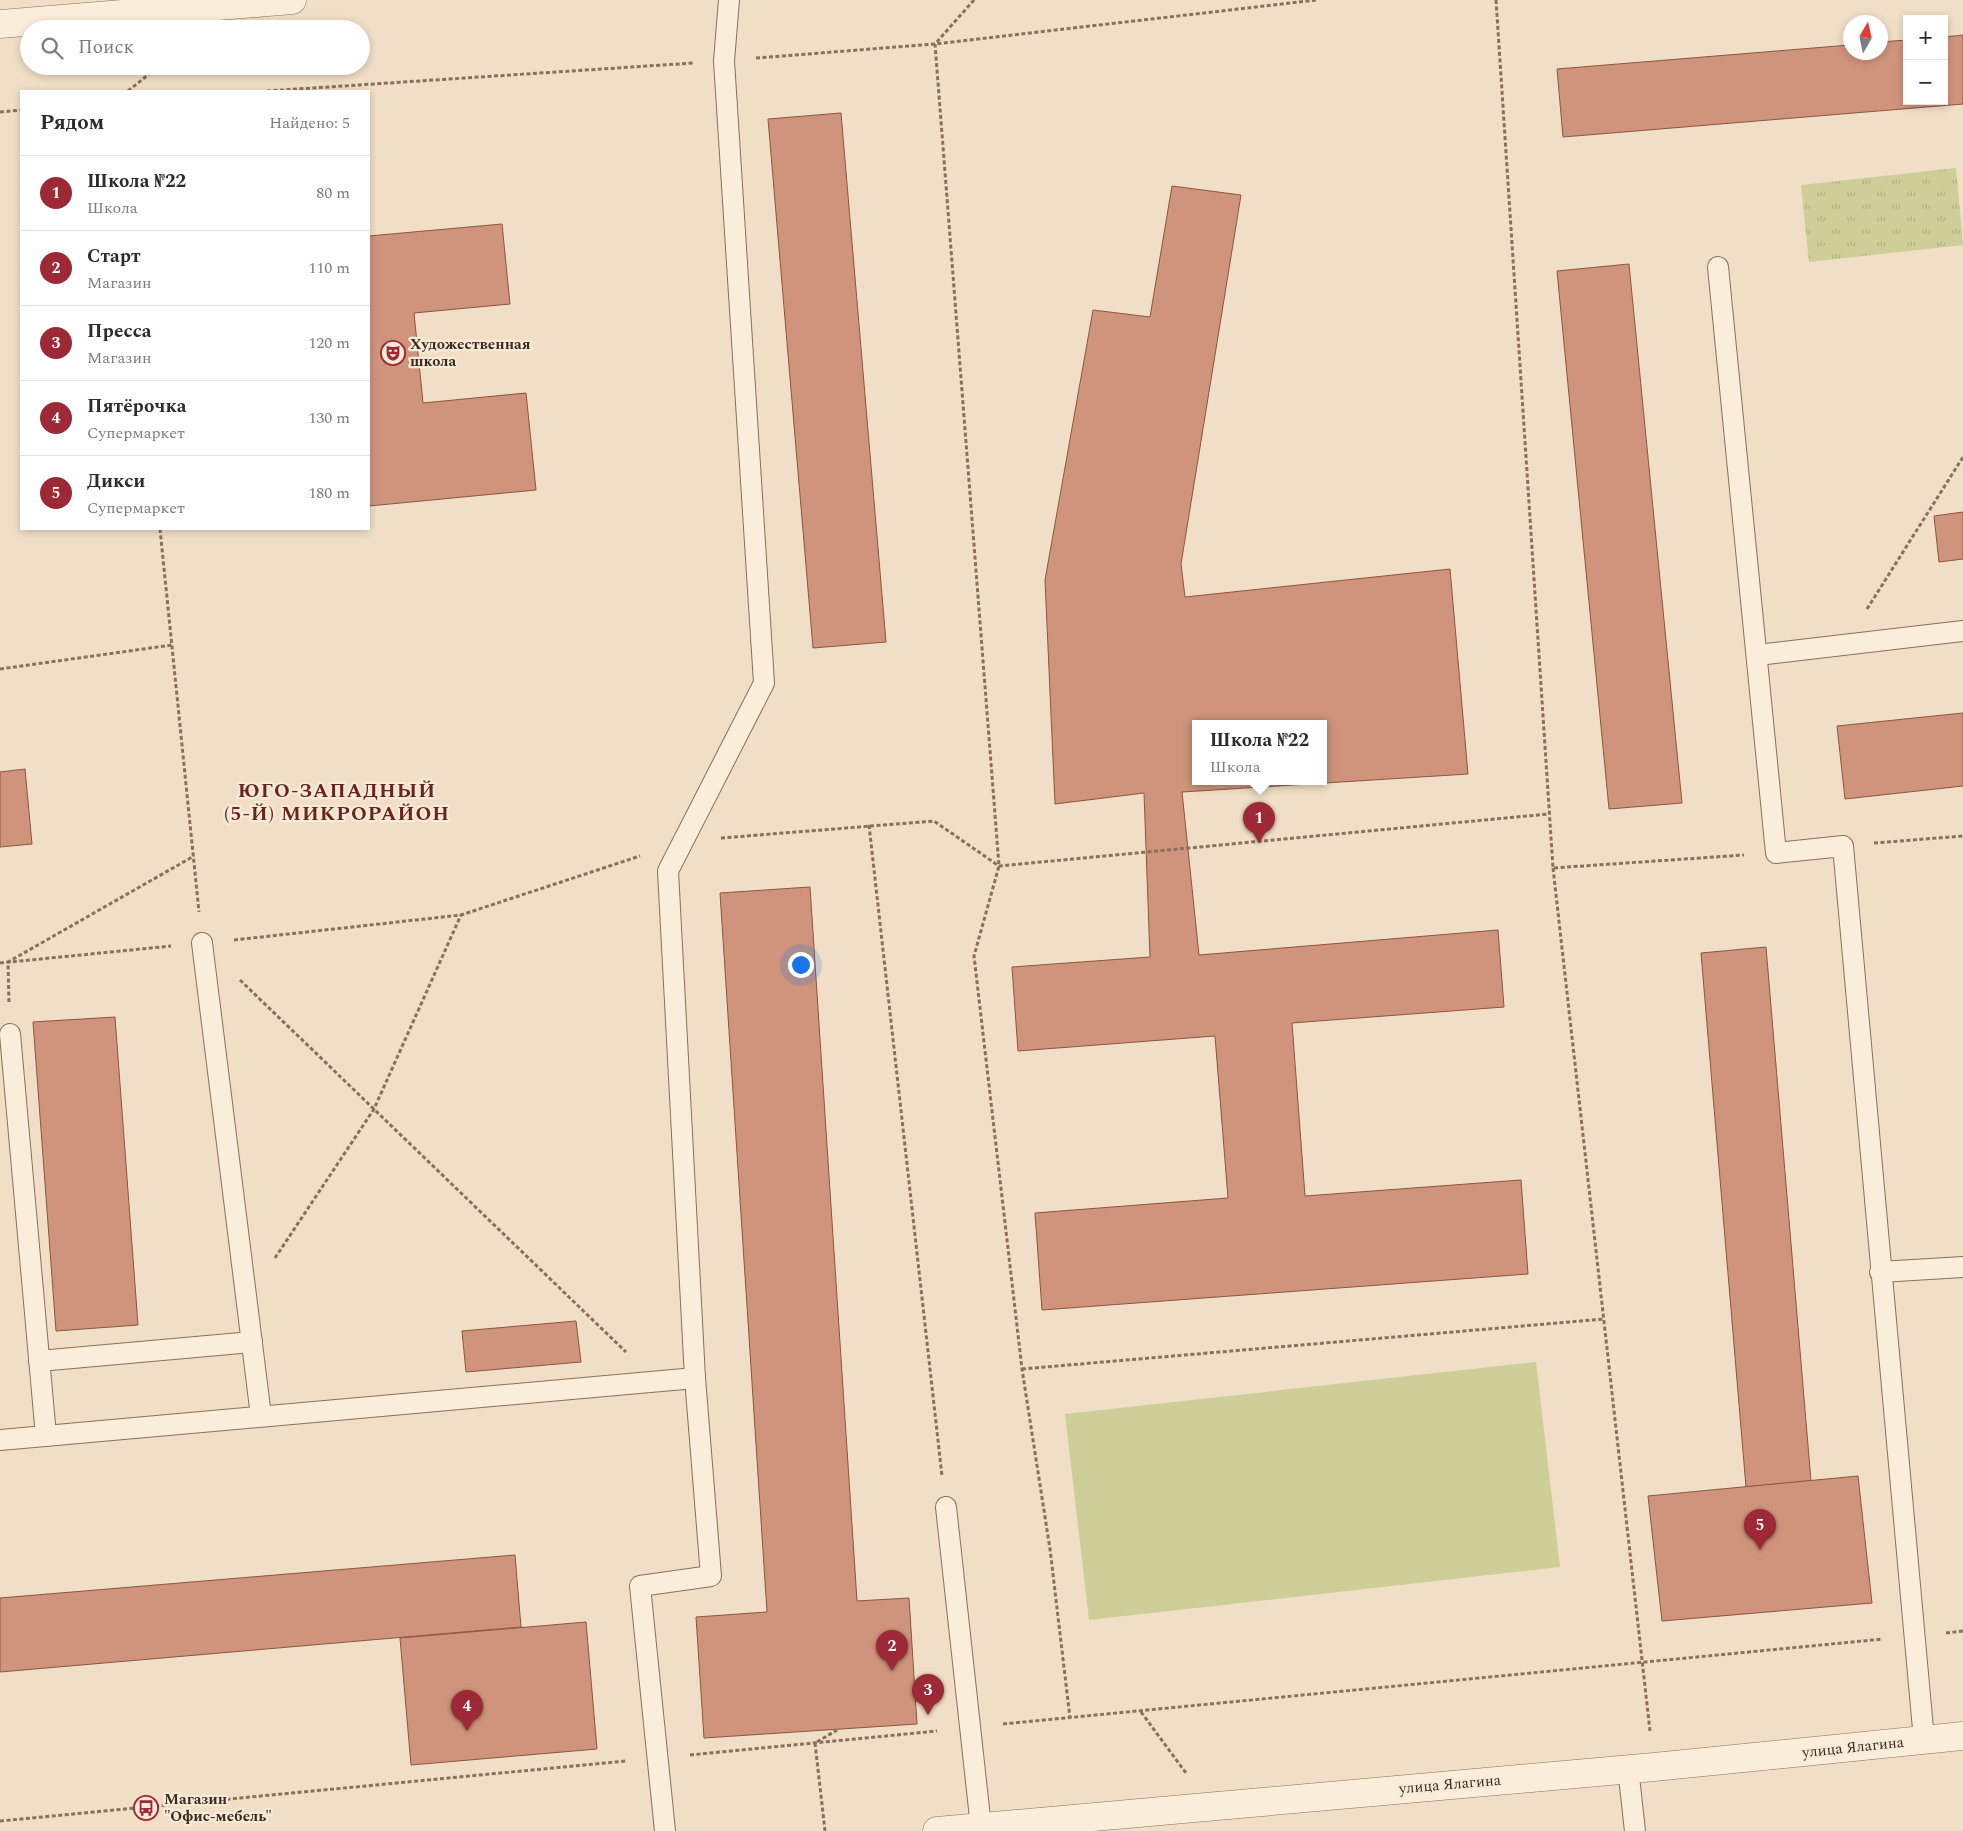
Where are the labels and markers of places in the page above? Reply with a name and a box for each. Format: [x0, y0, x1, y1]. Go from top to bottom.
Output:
place label: Художественная школа [410, 333, 531, 373]
theatre icon: Художественная школа [380, 340, 406, 366]
pin: 1 [1243, 802, 1275, 843]
pin: 5 [1744, 1509, 1776, 1550]
pin: 2 [876, 1630, 908, 1671]
pin: 3 [912, 1674, 944, 1715]
pin: 4 [451, 1690, 483, 1731]
place label: Магазин "Офис-мебель" [164, 1788, 272, 1828]
bus stop icon: Магазин "Офис-мебель" [133, 1795, 159, 1821]

